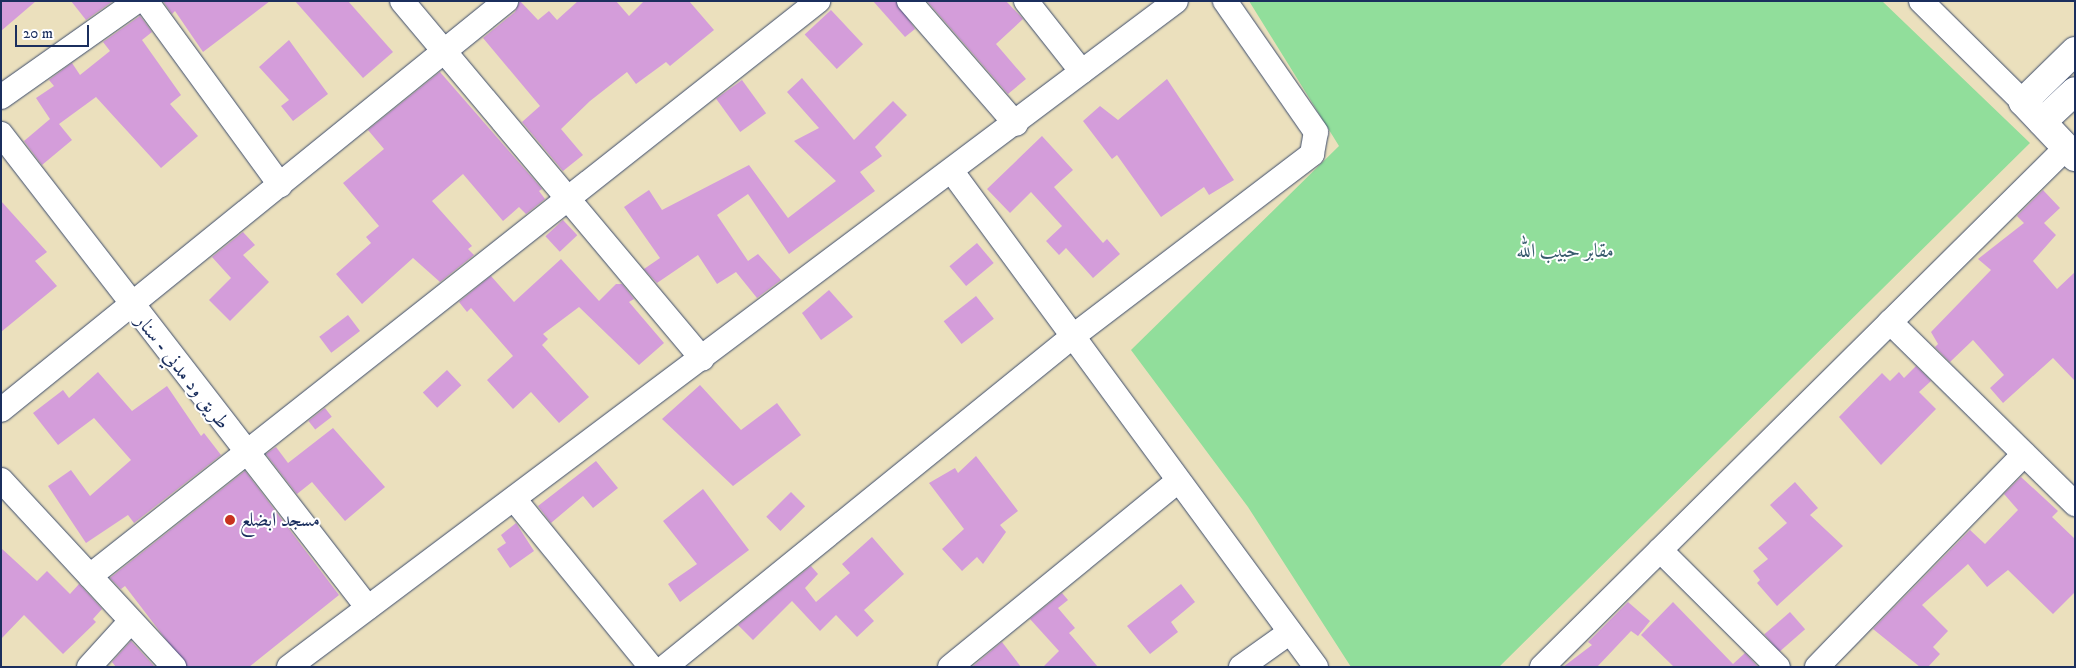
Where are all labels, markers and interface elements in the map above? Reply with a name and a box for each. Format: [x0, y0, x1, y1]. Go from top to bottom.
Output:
scale bar [18, 15, 91, 47]
text: 20 m [23, 24, 53, 43]
park label: مقابر حبيب الله [1516, 239, 1614, 263]
street label: طريق ود مدني - سنار [130, 310, 234, 434]
place label: مسجد ابضلع [240, 508, 320, 532]
marker: مسجد ابضلع [224, 514, 236, 526]

